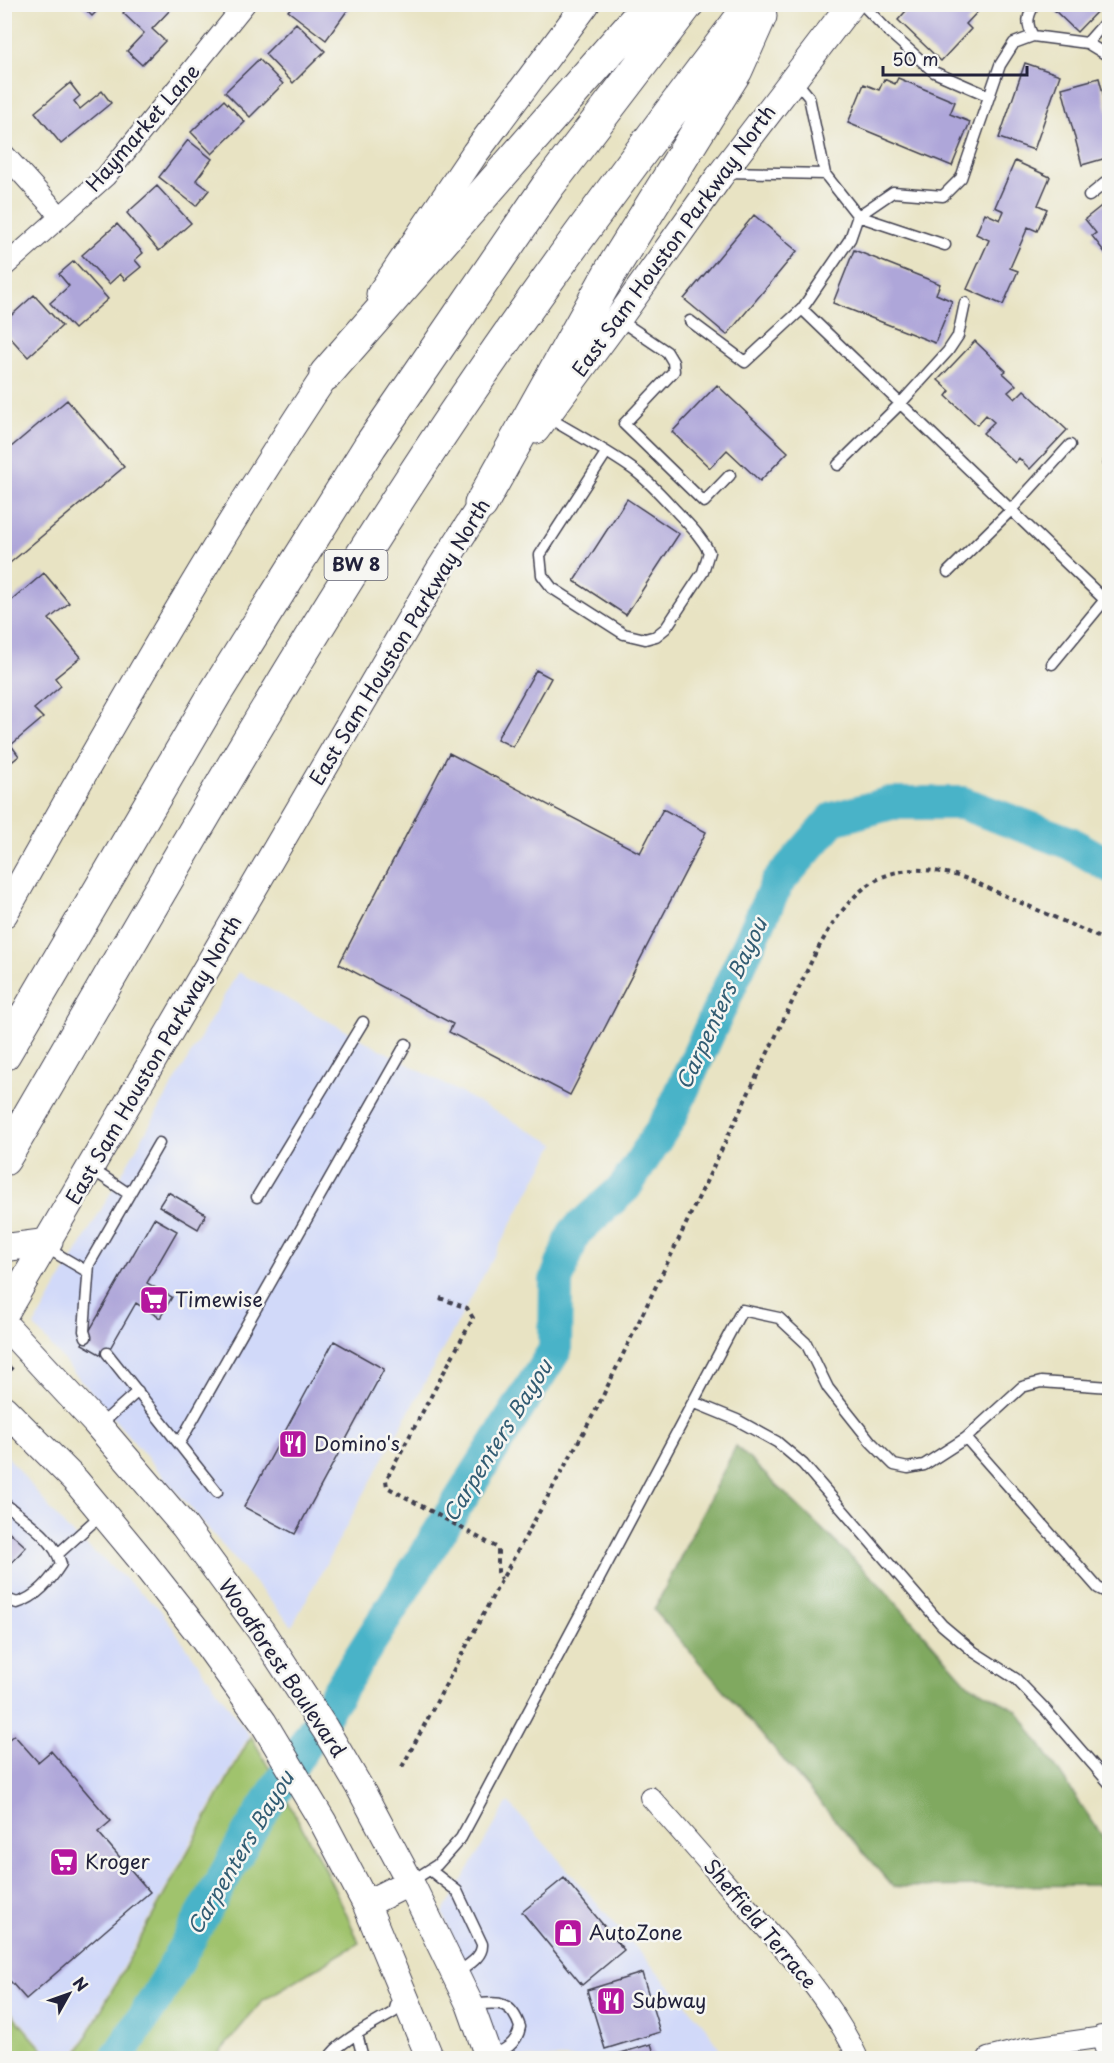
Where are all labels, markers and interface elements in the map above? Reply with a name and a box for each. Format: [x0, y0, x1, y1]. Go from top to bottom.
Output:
scale bar [883, 39, 1027, 77]
text: 50 m [892, 45, 939, 72]
street label: Haymarket Lane [78, 57, 206, 198]
street label: East Sam Houston Parkway North [564, 98, 782, 383]
street label: East Sam Houston Parkway North [301, 492, 497, 791]
road number: BW 8 [324, 550, 388, 580]
street label: East Sam Houston Parkway North [58, 909, 249, 1210]
water label: Carpenters Bayou [666, 911, 775, 1094]
supermarket icon: Timewise [138, 1284, 170, 1316]
place label: Timewise [175, 1284, 263, 1314]
water label: Carpenters Bayou [434, 1351, 560, 1527]
restaurant icon: Domino's [277, 1428, 309, 1460]
place label: Domino's [314, 1428, 400, 1458]
street label: Woodforest Boulevard [212, 1572, 354, 1763]
water label: Carpenters Bayou [178, 1763, 302, 1940]
supermarket icon: Kroger [48, 1846, 80, 1878]
place label: Kroger [85, 1846, 151, 1876]
street label: Sheffield Terrace [697, 1852, 824, 1995]
shop icon: AutoZone [552, 1917, 584, 1949]
place label: AutoZone [589, 1917, 683, 1947]
north arrow [39, 1964, 99, 2024]
text: N [68, 1971, 95, 1996]
restaurant icon: Subway [595, 1985, 627, 2017]
place label: Subway [632, 1985, 706, 2015]

